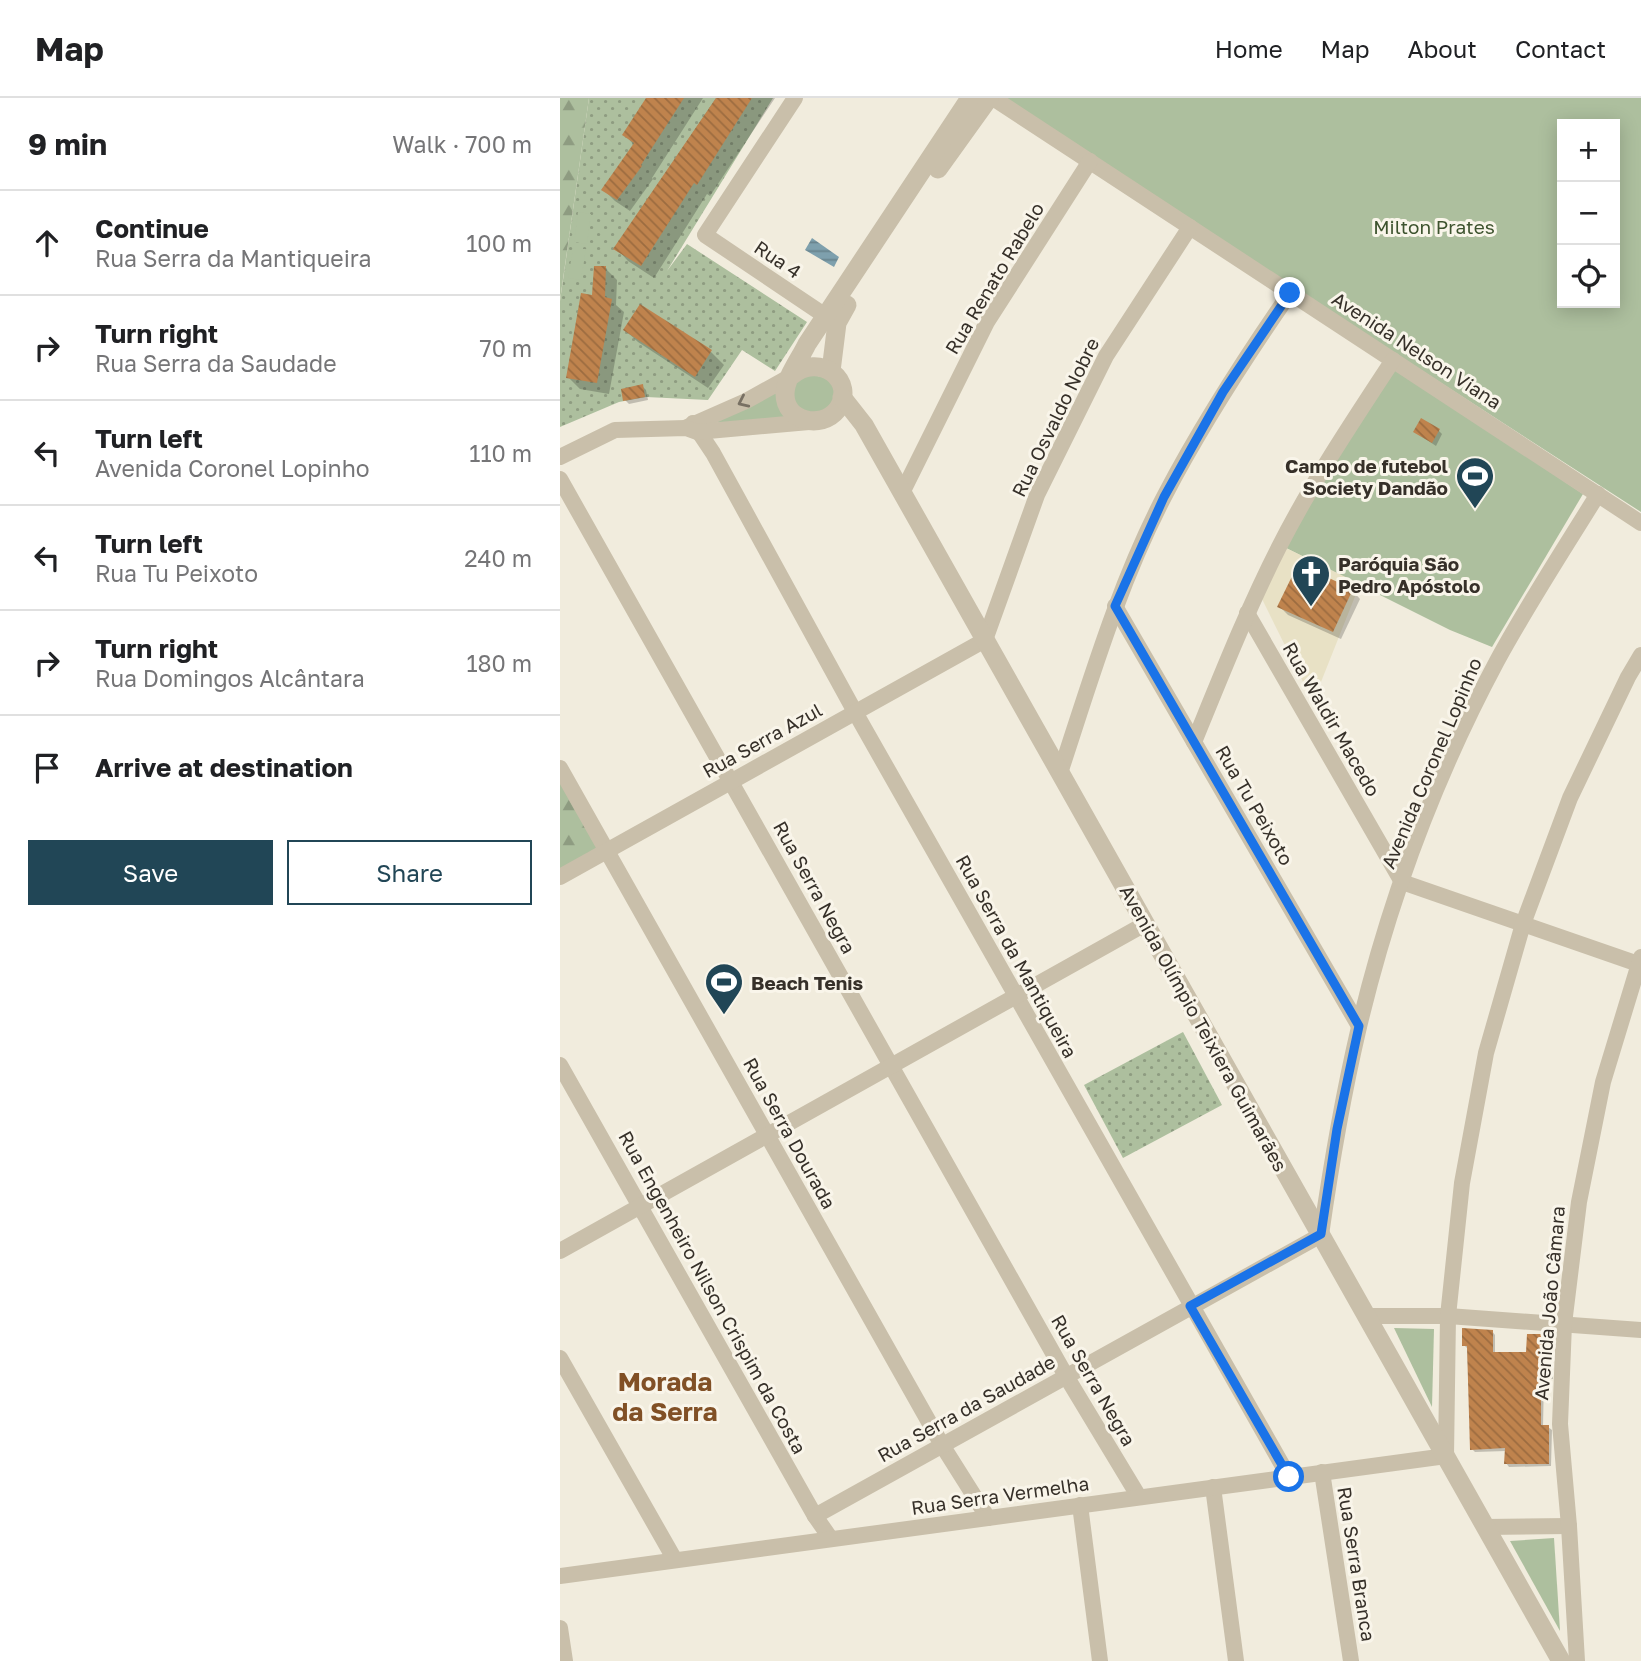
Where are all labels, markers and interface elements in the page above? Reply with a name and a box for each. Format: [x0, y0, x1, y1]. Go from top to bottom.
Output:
text: Map [35, 29, 104, 68]
text: Home [1215, 34, 1283, 63]
text: Map [1321, 34, 1370, 63]
text: About [1408, 34, 1477, 63]
text: Contact [1515, 34, 1606, 63]
map controls [1557, 119, 1620, 308]
button: + [1557, 119, 1620, 182]
text: 9 min [28, 126, 107, 162]
text: Walk · 700 m [392, 130, 532, 158]
button: − [1557, 182, 1620, 245]
street label: Rua Renato Rabelo [940, 198, 1048, 358]
text: Continue [95, 213, 209, 244]
park label: Milton Prates [1373, 215, 1495, 238]
icon: ahead [28, 224, 66, 262]
text: 100 m [466, 229, 532, 257]
street label: Rua 4 [750, 235, 806, 283]
text: Rua Serra da Mantiqueira [95, 244, 372, 272]
button: locate [1557, 245, 1620, 308]
route end [1274, 277, 1305, 308]
street label: Avenida Nelson Viana [1328, 287, 1506, 413]
text: Turn right [95, 318, 218, 349]
icon: right [28, 329, 66, 367]
text: 70 m [479, 334, 532, 362]
street label: Rua Osvaldo Nobre [1007, 334, 1103, 500]
text: Rua Serra da Saudade [95, 349, 337, 377]
one-way arrow [738, 394, 750, 408]
text: Turn left [95, 423, 203, 454]
icon: left [28, 434, 66, 472]
text: 110 m [469, 439, 532, 467]
text: Avenida Coronel Lopinho [95, 454, 370, 482]
place label: Campo de futebol Society Dandão [1285, 454, 1448, 499]
sports icon: Campo de futebol Society Dandão [1454, 455, 1496, 510]
text: Turn left [95, 528, 203, 559]
icon: left [28, 539, 66, 577]
text: 240 m [464, 544, 532, 572]
place label: Paróquia São Pedro Apóstolo [1338, 552, 1481, 597]
church icon: Paróquia São Pedro Apóstolo [1290, 553, 1332, 608]
text: Rua Tu Peixoto [95, 559, 258, 587]
text: Turn right [95, 633, 218, 664]
street label: Rua Waldir Macedo [1279, 638, 1385, 800]
icon: right [28, 644, 66, 682]
text: 180 m [466, 649, 532, 677]
street label: Avenida Coronel Lopinho [1376, 654, 1486, 872]
text: Rua Domingos Alcântara [95, 664, 365, 692]
street label: Rua Serra Azul [698, 698, 826, 782]
street label: Rua Tu Peixoto [1211, 741, 1299, 869]
icon: arrive [28, 749, 66, 787]
text: Arrive at destination [95, 752, 353, 783]
street label: Rua Serra Negra [769, 817, 861, 957]
button: Save [28, 840, 273, 905]
button: Share [287, 840, 532, 905]
street label: Rua Serra da Mantiqueira [952, 850, 1082, 1062]
street label: Avenida Olímpio Teixiera Guimarães [1115, 881, 1293, 1175]
sports icon: Beach Tenis [703, 961, 745, 1016]
place label: Beach Tenis [751, 971, 864, 994]
street label: Rua Serra Dourada [739, 1053, 841, 1213]
street label: Rua Engenheiro Nilson Crispim da Costa [614, 1127, 812, 1457]
street label: Avenida João Câmara [1529, 1205, 1569, 1401]
street label: Rua Serra Negra [1047, 1310, 1141, 1450]
street label: Rua Serra da Saudade [873, 1350, 1059, 1466]
district label: Morada da Serra [612, 1366, 718, 1427]
route start [1273, 1461, 1304, 1492]
street label: Rua Serra Vermelha [910, 1471, 1090, 1519]
street label: Rua Serra Branca [1333, 1485, 1381, 1643]

